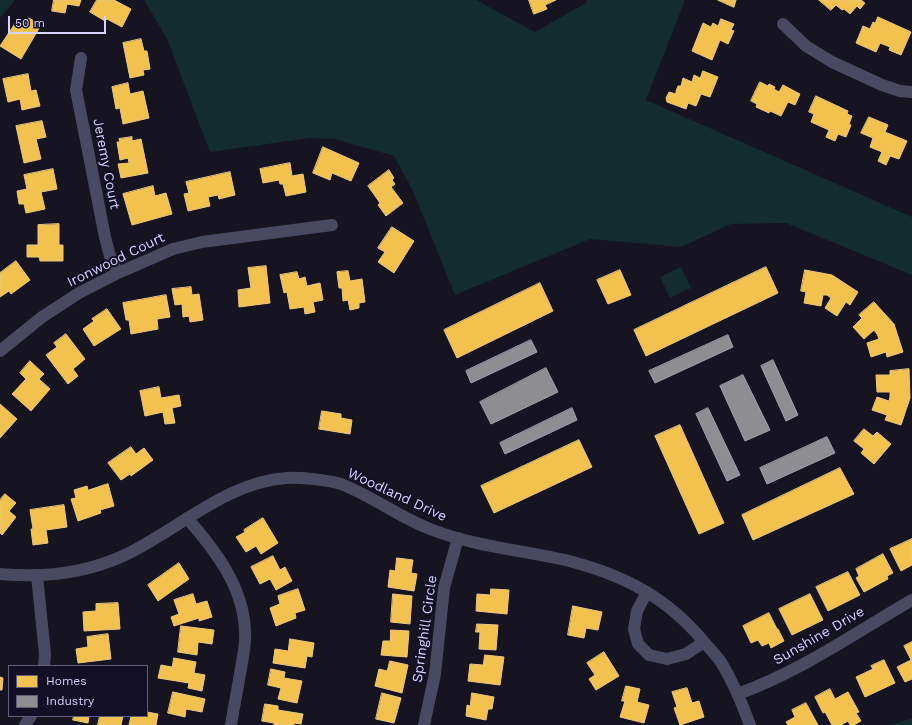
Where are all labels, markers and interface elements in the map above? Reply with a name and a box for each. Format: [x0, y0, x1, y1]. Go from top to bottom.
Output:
scale bar [10, 8, 108, 34]
text: 50 m [15, 16, 45, 30]
street label: Jeremy Court [89, 117, 123, 211]
street label: Ironwood Court [65, 229, 167, 291]
street label: Woodland Drive [345, 465, 449, 525]
street label: Springhill Circle [409, 574, 441, 684]
street label: Sunshine Drive [770, 603, 868, 669]
legend [8, 665, 148, 717]
text: Homes [46, 674, 87, 688]
text: Industry [46, 694, 94, 708]

